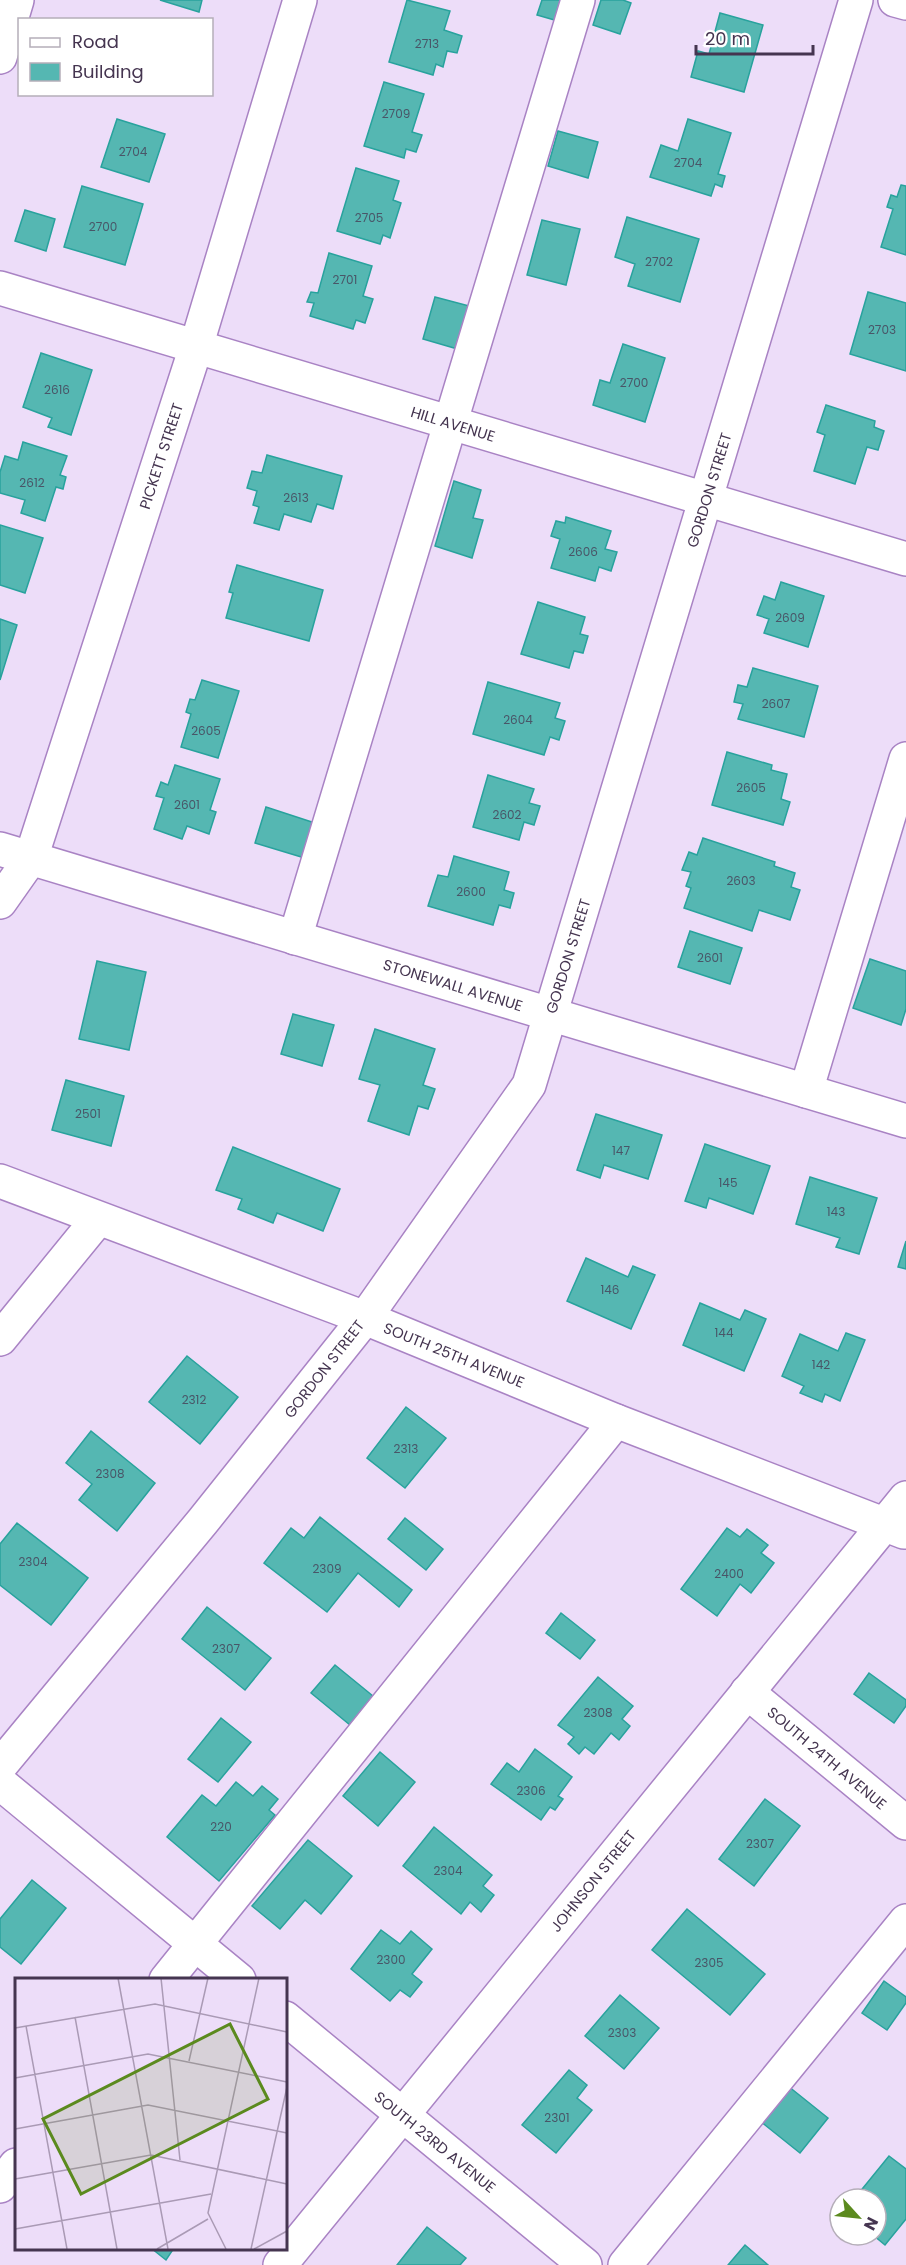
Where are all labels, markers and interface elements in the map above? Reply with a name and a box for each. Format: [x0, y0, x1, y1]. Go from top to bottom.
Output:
legend [18, 18, 213, 96]
scale bar [696, 18, 813, 56]
text: 20 m [705, 26, 750, 51]
text: Road [72, 29, 119, 54]
house number: 2713 [415, 35, 439, 52]
text: Building [72, 59, 144, 84]
house number: 2709 [382, 105, 410, 122]
house number: 2704 [119, 143, 148, 160]
house number: 2704 [674, 154, 703, 171]
house number: 2705 [355, 209, 383, 226]
house number: 2700 [89, 218, 117, 235]
house number: 2702 [645, 253, 673, 270]
house number: 2701 [333, 271, 357, 288]
house number: 2703 [868, 321, 896, 338]
house number: 2700 [620, 374, 648, 391]
house number: 2616 [44, 381, 70, 398]
street label: PICKETT STREET [134, 400, 188, 512]
street label: HILL AVENUE [408, 401, 498, 447]
street label: GORDON STREET [682, 430, 736, 550]
house number: 2612 [19, 474, 45, 491]
house number: 2613 [283, 489, 309, 506]
house number: 2606 [568, 543, 598, 560]
house number: 2609 [775, 609, 805, 626]
house number: 2607 [762, 695, 791, 712]
house number: 2604 [503, 711, 533, 728]
house number: 2605 [191, 722, 221, 739]
house number: 2605 [736, 779, 766, 796]
house number: 2601 [174, 796, 200, 813]
house number: 2602 [493, 806, 522, 823]
house number: 2603 [726, 872, 756, 889]
house number: 2600 [456, 883, 486, 900]
street label: GORDON STREET [541, 896, 595, 1016]
house number: 2601 [697, 949, 723, 966]
street label: STONEWALL AVENUE [381, 954, 525, 1016]
house number: 2501 [75, 1105, 101, 1122]
house number: 147 [612, 1142, 630, 1159]
house number: 145 [719, 1174, 737, 1191]
house number: 143 [827, 1203, 845, 1220]
house number: 146 [600, 1281, 620, 1298]
street label: GORDON STREET [279, 1316, 369, 1422]
street label: SOUTH 25TH AVENUE [380, 1317, 528, 1393]
house number: 144 [715, 1324, 734, 1341]
house number: 142 [812, 1356, 830, 1373]
house number: 2312 [182, 1391, 206, 1408]
house number: 2313 [394, 1440, 418, 1457]
house number: 2308 [95, 1465, 125, 1482]
house number: 2304 [18, 1553, 48, 1570]
house number: 2309 [312, 1560, 342, 1577]
house number: 2400 [714, 1565, 744, 1582]
house number: 2307 [212, 1640, 240, 1657]
street label: SOUTH 24TH AVENUE [763, 1702, 891, 1814]
house number: 2308 [583, 1704, 613, 1721]
house number: 2306 [516, 1782, 546, 1799]
house number: 220 [210, 1818, 232, 1835]
street label: JOHNSON STREET [545, 1826, 641, 1936]
house number: 2307 [746, 1835, 774, 1852]
house number: 2304 [433, 1862, 463, 1879]
house number: 2300 [376, 1951, 406, 1968]
house number: 2305 [694, 1954, 724, 1971]
inset map [15, 1978, 286, 2250]
house number: 2303 [608, 2024, 636, 2041]
street label: SOUTH 23RD AVENUE [370, 2086, 500, 2198]
house number: 2301 [544, 2109, 570, 2126]
north arrow [828, 2187, 888, 2247]
text: N [858, 2213, 884, 2234]

